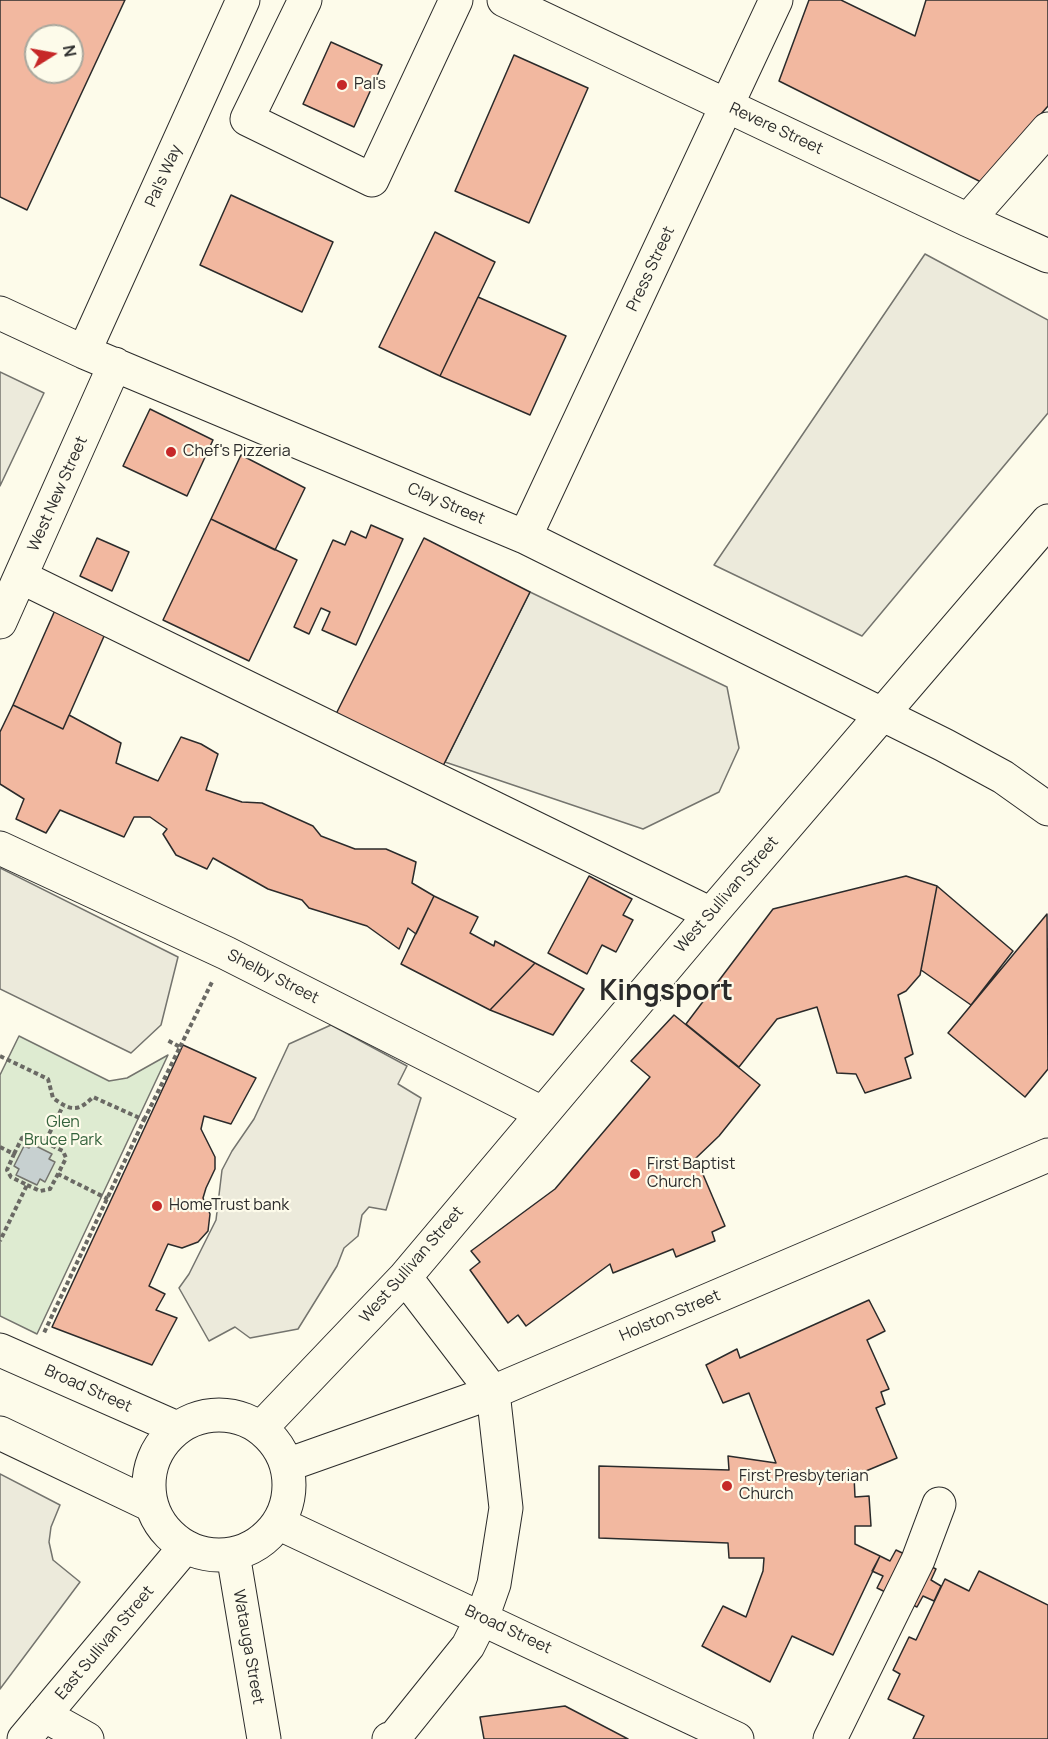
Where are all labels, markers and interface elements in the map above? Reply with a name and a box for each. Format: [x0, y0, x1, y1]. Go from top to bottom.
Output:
north arrow [24, 24, 84, 84]
text: N [58, 43, 82, 59]
place label: Pal's [354, 75, 386, 95]
marker: Pal's [335, 78, 349, 92]
street label: Revere Street [726, 99, 826, 159]
street label: Pal's Way [142, 142, 186, 210]
street label: Press Street [623, 223, 679, 315]
street label: West New Street [24, 434, 92, 554]
place label: Chef's Pizzeria [183, 442, 291, 462]
marker: Chef's Pizzeria [164, 445, 178, 459]
street label: Clay Street [404, 479, 488, 529]
street label: West Sullivan Street [671, 833, 783, 957]
street label: Shelby Street [224, 946, 322, 1008]
district label: Kingsport [599, 975, 733, 1009]
park label: Glen Bruce Park [24, 1113, 102, 1151]
place label: First Baptist Church [647, 1155, 735, 1193]
marker: First Baptist Church [628, 1167, 642, 1181]
place label: HomeTrust bank [169, 1196, 289, 1216]
marker: HomeTrust bank [150, 1199, 164, 1213]
street label: West Sullivan Street [356, 1203, 468, 1327]
street label: Holston Street [617, 1286, 723, 1346]
street label: Broad Street [41, 1361, 135, 1417]
place label: First Presbyterian Church [739, 1467, 869, 1505]
marker: First Presbyterian Church [720, 1479, 734, 1493]
street label: East Sullivan Street [52, 1582, 158, 1704]
street label: Watauga Street [228, 1588, 268, 1706]
street label: Broad Street [462, 1602, 554, 1658]

